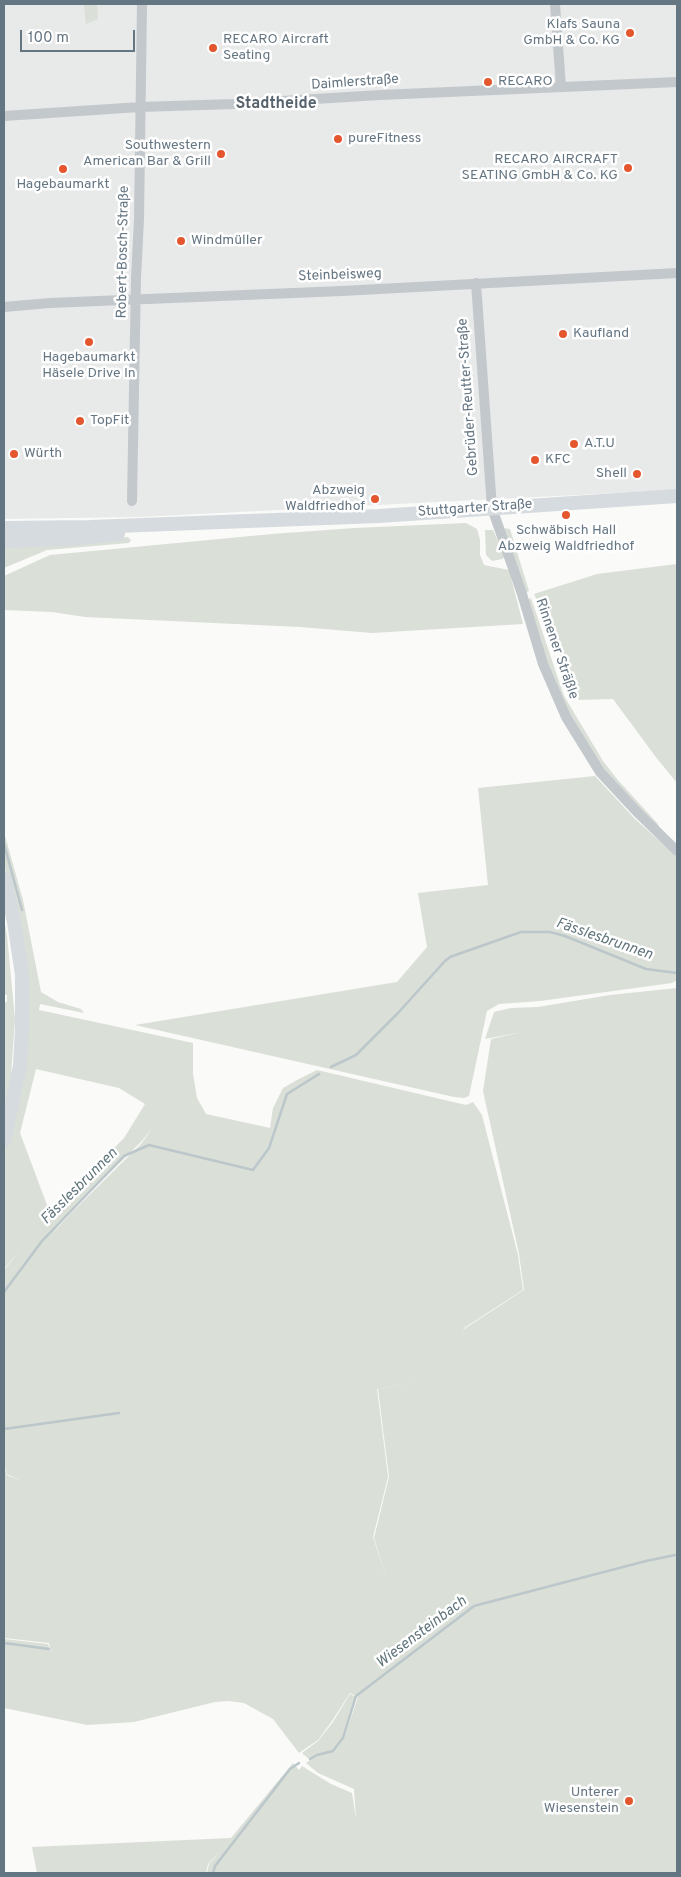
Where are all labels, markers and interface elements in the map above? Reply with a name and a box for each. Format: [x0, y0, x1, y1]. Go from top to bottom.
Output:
place label: Klafs Sauna GmbH & Co. KG [523, 17, 620, 49]
scale bar [22, 20, 138, 52]
marker: Klafs Sauna GmbH & Co. KG [624, 27, 636, 39]
text: 100 m [28, 29, 69, 48]
place label: RECARO Aircraft Seating [223, 32, 329, 64]
marker: RECARO Aircraft Seating [207, 42, 219, 54]
street label: Daimlerstraße [311, 72, 399, 94]
place label: RECARO [498, 74, 553, 90]
marker: RECARO [482, 76, 494, 88]
district label: Stadtheide [235, 95, 317, 115]
place label: pureFitness [348, 131, 421, 147]
marker: pureFitness [332, 133, 344, 145]
place label: Southwestern American Bar & Grill [83, 138, 211, 170]
marker: Southwestern American Bar & Grill [215, 148, 227, 160]
place label: RECARO AIRCRAFT SEATING GmbH & Co. KG [462, 152, 618, 184]
marker: RECARO AIRCRAFT SEATING GmbH & Co. KG [622, 162, 634, 174]
marker: Hagebaumarkt [57, 163, 69, 175]
place label: Hagebaumarkt [16, 177, 110, 193]
street label: Robert-Bosch-Straße [114, 185, 134, 319]
place label: Windmüller [191, 233, 262, 249]
marker: Windmüller [175, 235, 187, 247]
street label: Steinbeisweg [298, 266, 382, 286]
street label: Gebrüder-Reutter-Straße [455, 318, 483, 476]
place label: Kaufland [573, 326, 629, 342]
marker: Kaufland [557, 328, 569, 340]
marker: Hagebaumarkt Häsele Drive In [83, 336, 95, 348]
place label: Hagebaumarkt Häsele Drive In [42, 350, 136, 382]
place label: TopFit [90, 413, 129, 429]
marker: TopFit [74, 415, 86, 427]
place label: A.T.U [584, 436, 615, 452]
marker: A.T.U [568, 438, 580, 450]
place label: Würth [24, 446, 62, 462]
marker: Würth [8, 448, 20, 460]
place label: KFC [545, 452, 571, 468]
marker: KFC [529, 454, 541, 466]
place label: Shell [596, 466, 627, 482]
marker: Shell [631, 468, 643, 480]
place label: Abzweig Waldfriedhof [285, 483, 365, 516]
marker: Abzweig Waldfriedhof [369, 493, 381, 505]
street label: Stuttgarter Straße [417, 497, 533, 521]
marker: Schwäbisch Hall Abzweig Waldfriedhof [560, 509, 572, 521]
place label: Schwäbisch Hall Abzweig Waldfriedhof [498, 523, 634, 556]
street label: Rinnener Sträßle [531, 596, 581, 702]
water label: Fässlesbrunnen [553, 915, 655, 965]
water label: Fässlesbrunnen [38, 1145, 122, 1229]
water label: Wiesensteinbach [373, 1593, 471, 1673]
place label: Unterer Wiesenstein [544, 1785, 619, 1818]
marker: Unterer Wiesenstein [623, 1795, 635, 1807]

